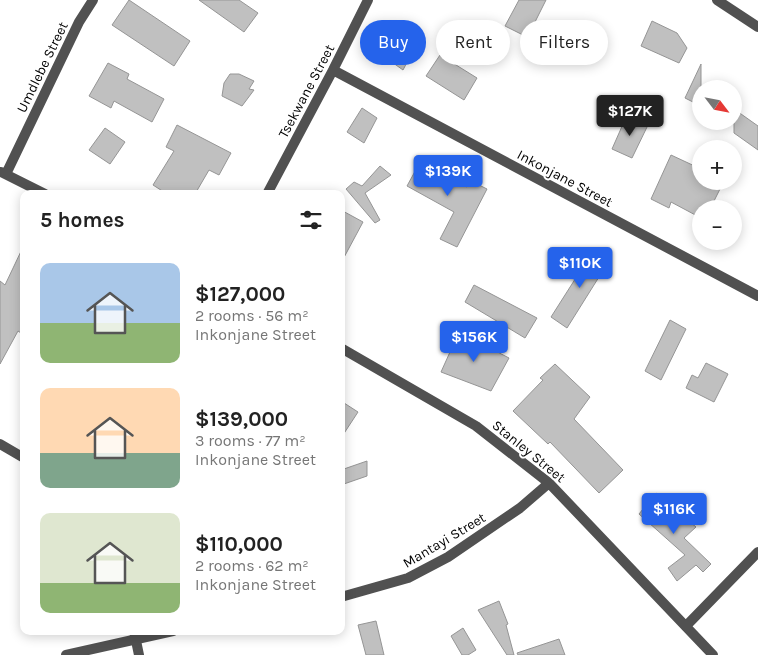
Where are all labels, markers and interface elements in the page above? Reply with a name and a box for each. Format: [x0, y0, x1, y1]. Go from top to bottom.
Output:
street label: Umdlebe Street [13, 19, 72, 115]
chip: Buy [360, 20, 426, 65]
chip: Rent [436, 20, 510, 65]
chip: Filters [520, 20, 608, 65]
street label: Tsekwane Street [275, 42, 338, 141]
north arrow [692, 80, 742, 130]
map controls [692, 80, 742, 250]
pin: $127K [595, 94, 665, 137]
text: $127K [608, 101, 652, 120]
button: + [692, 140, 742, 190]
street label: Inkonjane Street [514, 146, 615, 211]
pin: $139K [413, 154, 483, 197]
text: $139K [425, 161, 471, 180]
button: − [692, 200, 742, 250]
icon: filters [297, 206, 325, 234]
text: 5 homes [40, 208, 125, 232]
pin: $110K [545, 246, 615, 289]
text: $110K [558, 253, 602, 272]
text: $127,000 [195, 282, 285, 306]
icon: home [80, 283, 140, 343]
text: 2 rooms · 56 m² [195, 306, 309, 325]
pin: $156K [439, 320, 509, 363]
text: Inkonjane Street [195, 325, 316, 344]
text: $156K [451, 327, 497, 346]
text: $139,000 [195, 407, 288, 431]
icon: home [80, 408, 140, 468]
street label: Stanley Street [489, 417, 569, 486]
text: 3 rooms · 77 m² [195, 431, 306, 450]
text: Inkonjane Street [195, 450, 316, 469]
pin: $116K [639, 492, 709, 535]
text: $116K [653, 499, 695, 518]
street label: Mantayi Street [400, 509, 489, 572]
text: $110,000 [195, 532, 283, 556]
icon: home [80, 533, 140, 593]
text: 2 rooms · 62 m² [195, 556, 309, 575]
text: Inkonjane Street [195, 575, 316, 594]

